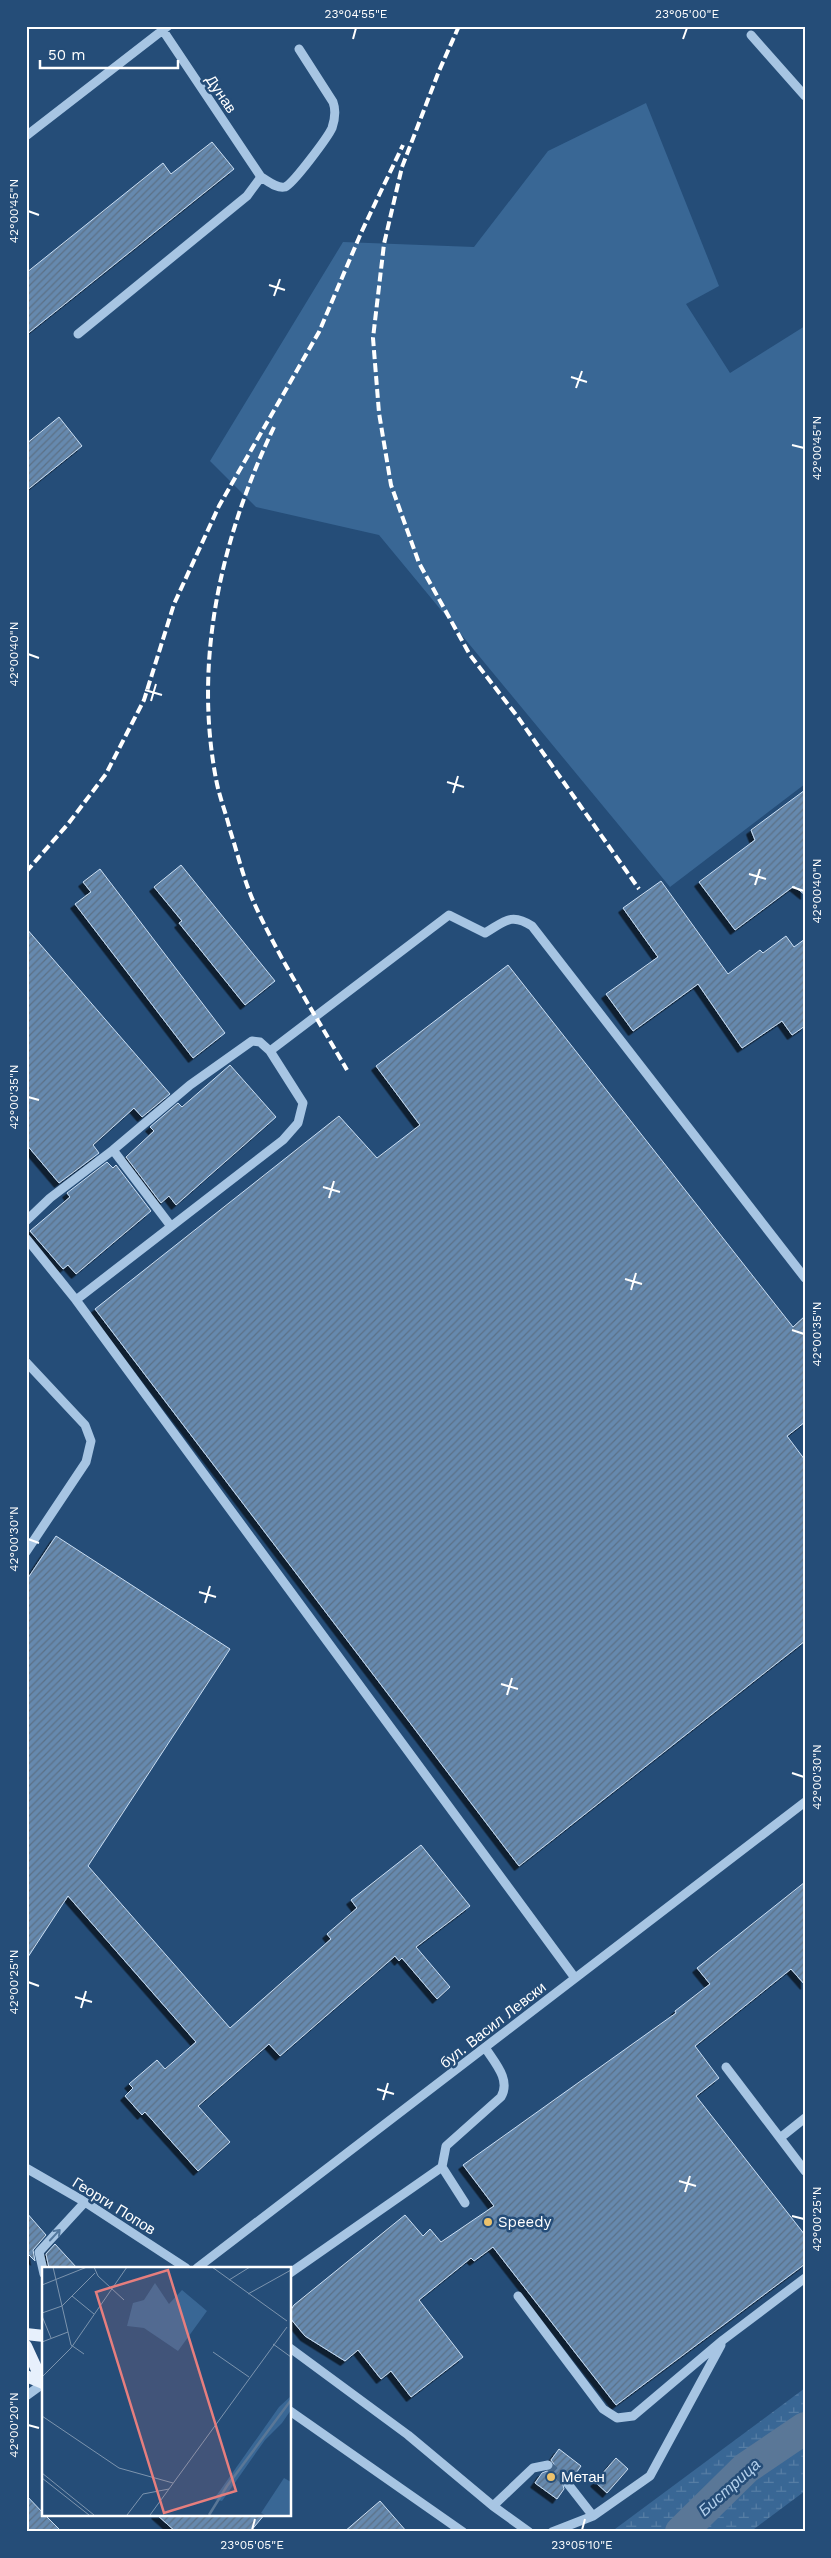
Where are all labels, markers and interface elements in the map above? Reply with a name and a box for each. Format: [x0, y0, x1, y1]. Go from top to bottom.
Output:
text: 23°04'55"E [325, 7, 388, 21]
text: 23°05'00"E [655, 7, 719, 21]
scale bar [40, 38, 178, 70]
text: 50 m [48, 46, 85, 64]
street label: Дунав [202, 71, 240, 117]
text: 42°00'45"N [7, 179, 21, 243]
text: 42°00'45"N [810, 416, 824, 480]
text: 42°00'40"N [7, 622, 21, 686]
text: 42°00'40"N [810, 859, 824, 923]
text: 42°00'35"N [7, 1064, 21, 1130]
text: 42°00'35"N [810, 1301, 824, 1367]
text: 42°00'30"N [7, 1506, 21, 1572]
text: 42°00'30"N [810, 1744, 824, 1810]
text: 42°00'25"N [7, 1949, 21, 2015]
street label: бул. Васил Левски [436, 1978, 550, 2072]
street label: Георги Попов [69, 2173, 159, 2239]
text: 42°00'25"N [810, 2186, 824, 2252]
place label: Speedy [498, 2213, 552, 2231]
marker: Speedy [482, 2216, 494, 2228]
one-way arrow [49, 2229, 61, 2242]
inset map [42, 2267, 291, 2516]
text: 42°00'20"N [7, 2392, 21, 2458]
water label: Бистрица [695, 2455, 764, 2520]
place label: Метан [561, 2468, 605, 2486]
marker: Метан [545, 2471, 557, 2483]
text: 23°05'05"E [220, 2538, 284, 2552]
text: 23°05'10"E [551, 2538, 613, 2552]

